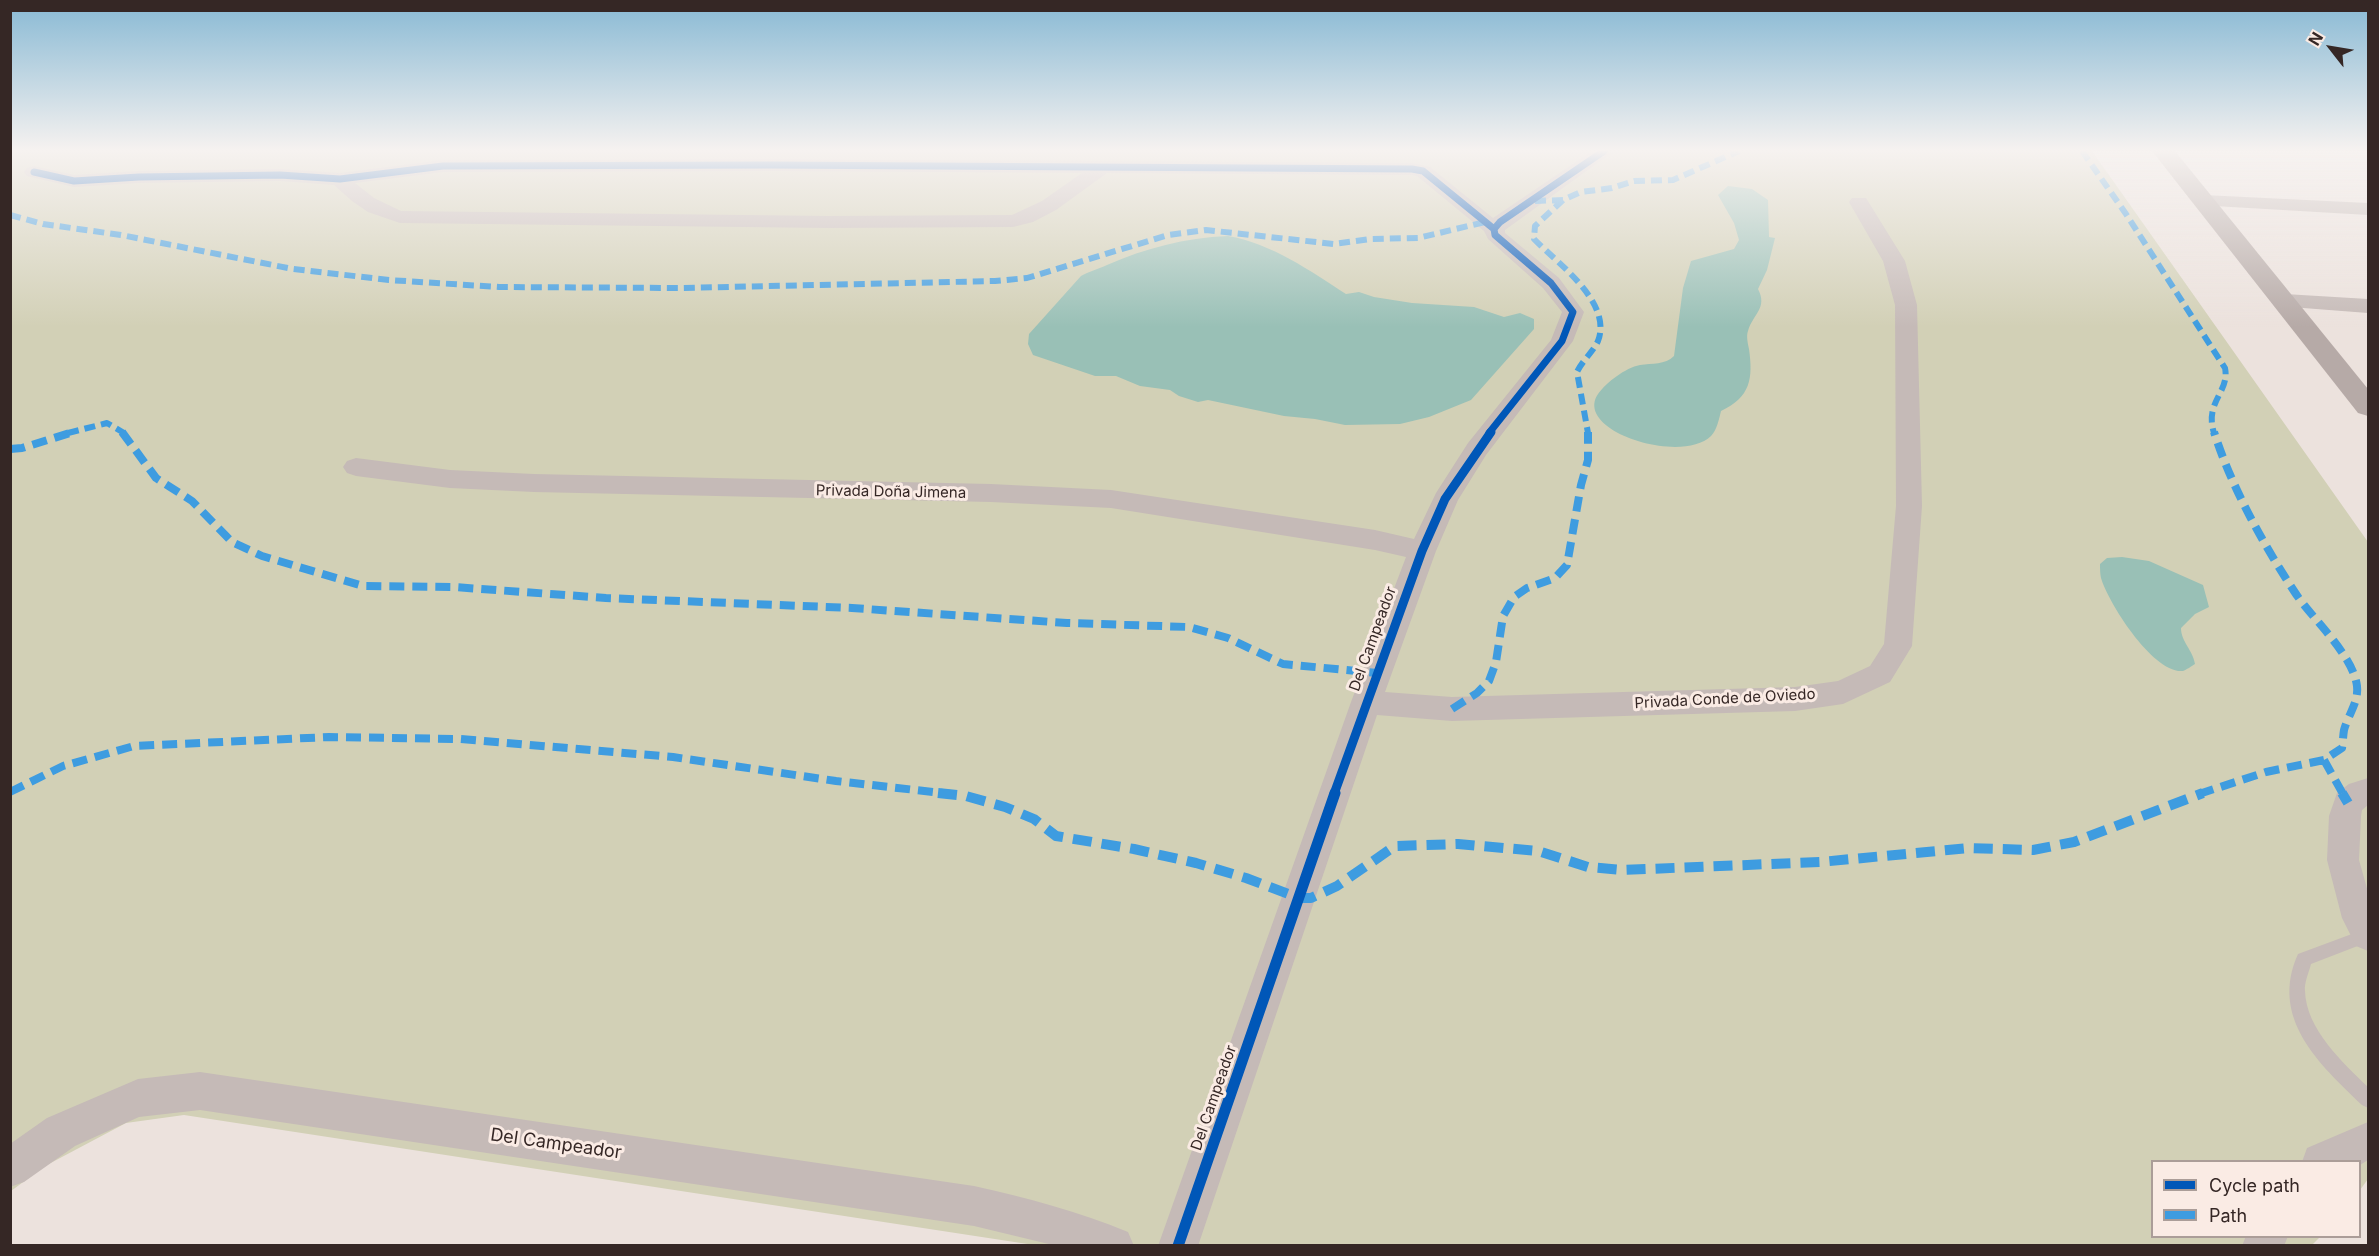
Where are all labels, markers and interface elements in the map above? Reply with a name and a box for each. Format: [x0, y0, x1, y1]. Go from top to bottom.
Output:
north arrow [2301, 18, 2361, 78]
text: N [2304, 28, 2327, 49]
street label: Privada Doña Jimena [816, 482, 966, 502]
street label: Del Campeador [1346, 584, 1400, 694]
street label: Privada Conde de Oviedo [1634, 685, 1816, 713]
street label: Del Campeador [1188, 1043, 1240, 1153]
street label: Del Campeador [489, 1124, 623, 1164]
legend [2151, 1160, 2361, 1238]
text: Cycle path [2209, 1175, 2300, 1196]
text: Path [2209, 1205, 2247, 1226]

